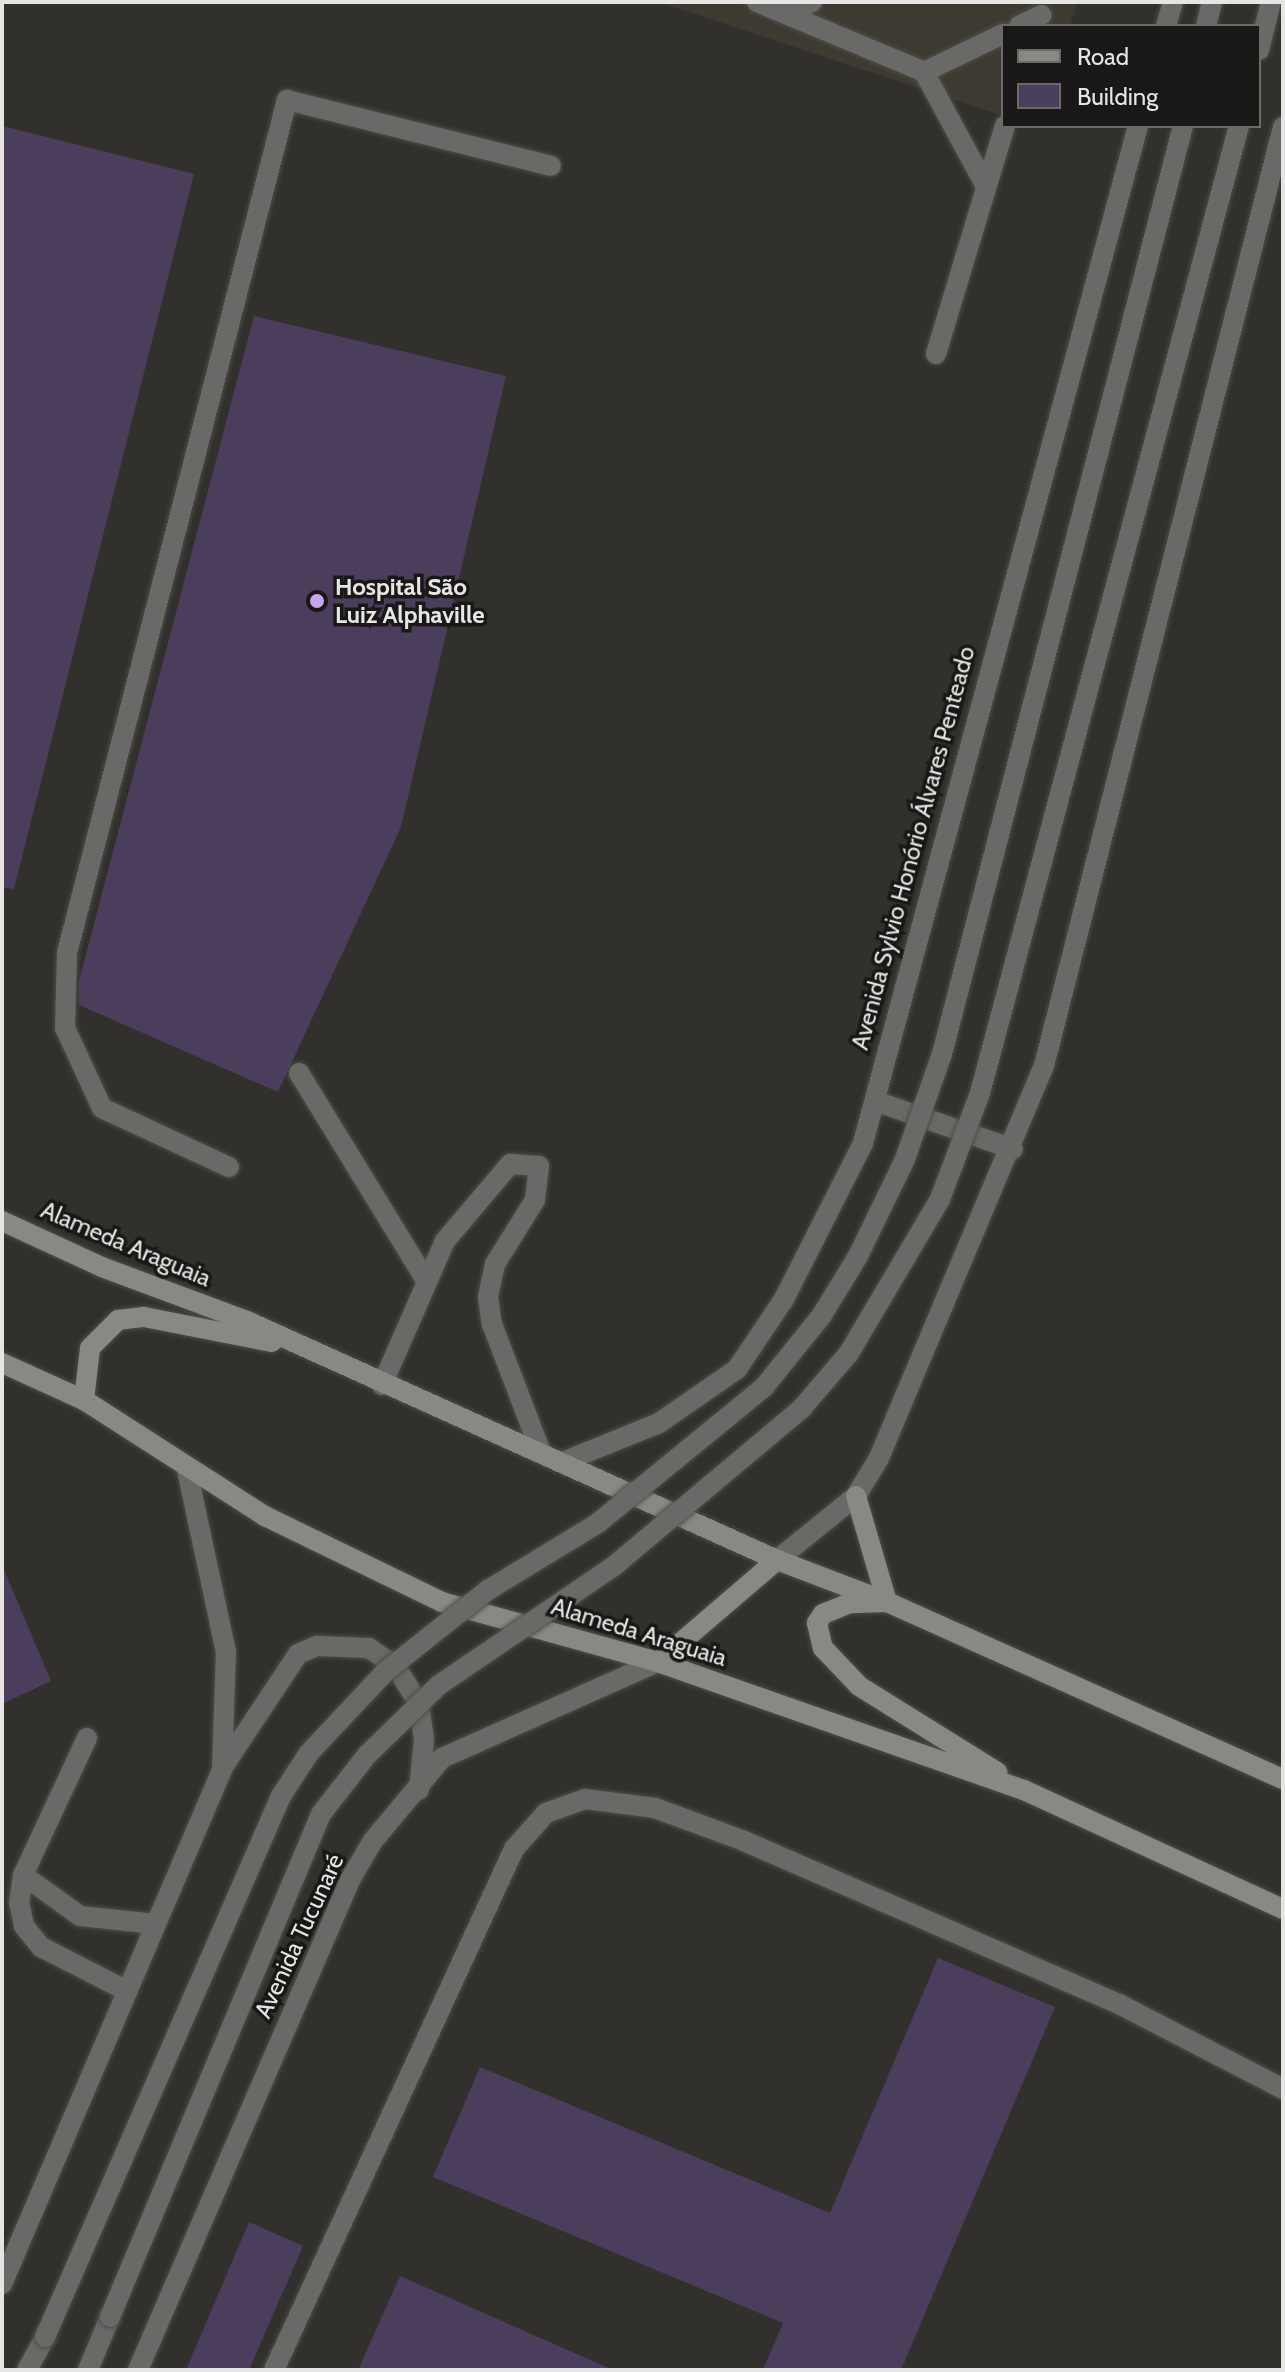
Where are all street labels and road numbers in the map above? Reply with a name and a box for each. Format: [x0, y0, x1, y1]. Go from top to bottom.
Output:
street label: Avenida Sylvio Honório Álvares Penteado [845, 643, 981, 1053]
street label: Alameda Araguaia [37, 1195, 215, 1293]
street label: Alameda Araguaia [548, 1592, 730, 1672]
street label: Avenida Tucunaré [248, 1849, 350, 2023]

